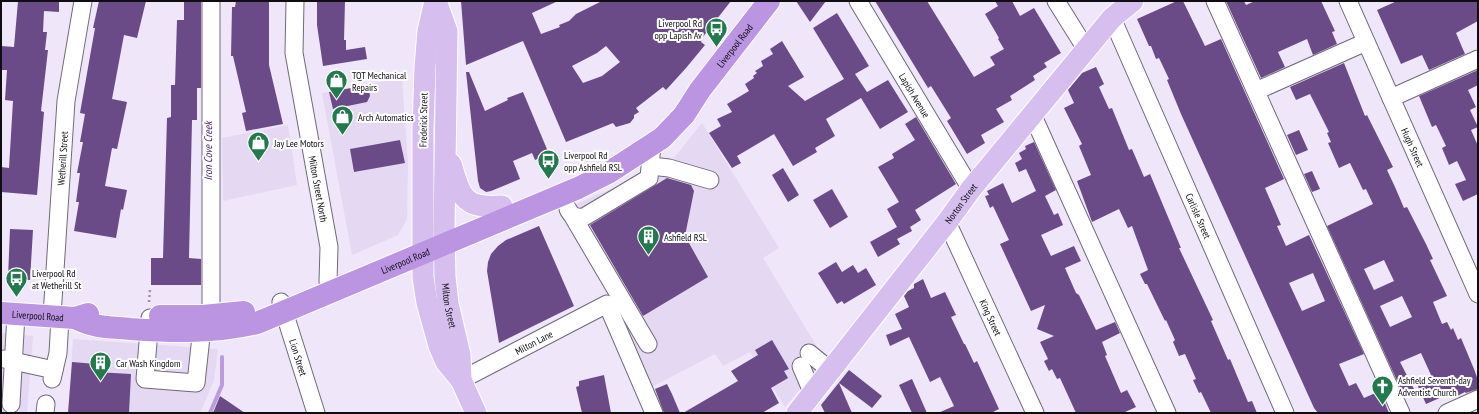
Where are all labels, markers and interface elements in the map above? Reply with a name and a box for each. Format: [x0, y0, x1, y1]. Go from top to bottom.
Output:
bus stop icon: Liverpool Rd opp Lapish Av [704, 16, 730, 49]
place label: Liverpool Rd opp Lapish Av [654, 17, 702, 42]
street label: Liverpool Road [714, 22, 756, 70]
shop icon: TQT Mechanical Repairs [323, 68, 349, 101]
place label: TQT Mechanical Repairs [352, 69, 407, 94]
street label: Lapish Avenue [896, 71, 933, 120]
street label: Frederick Street [417, 92, 430, 147]
shop icon: Arch Automatics [330, 104, 356, 137]
place label: Arch Automatics [358, 111, 414, 124]
water label: Iron Cove Creek [201, 120, 215, 181]
street label: Hugh Street [1398, 126, 1427, 169]
shop icon: Jay Lee Motors [245, 130, 271, 163]
street label: Wetherill Street [55, 131, 71, 186]
place label: Jay Lee Motors [273, 137, 324, 150]
bus stop icon: Liverpool Rd opp Ashfield RSL [535, 148, 561, 181]
place label: Liverpool Rd opp Ashfield RSL [564, 149, 623, 174]
street label: Milton Street North [306, 155, 330, 223]
street label: Norton Street [942, 181, 980, 226]
street label: Carlisle Street [1183, 191, 1214, 241]
building icon: Ashfield RSL [636, 224, 662, 257]
place label: Ashfield RSL [664, 231, 708, 244]
street label: Liverpool Road [379, 245, 432, 277]
bus stop icon: Liverpool Rd at Wetherill St [4, 266, 30, 299]
place label: Liverpool Rd at Wetherill St [32, 267, 81, 292]
street label: Milton Street [439, 283, 459, 330]
street label: King Street [976, 297, 1005, 338]
street label: Liverpool Road [12, 308, 64, 324]
street label: Milton Lane [513, 327, 555, 358]
street label: Lion Street [286, 337, 310, 378]
building icon: Car Wash Kingdom [88, 350, 114, 383]
place label: Car Wash Kingdom [116, 357, 180, 370]
church icon: Ashfield Seventh-day Adventist Church [1369, 373, 1395, 406]
place label: Ashfield Seventh-day Adventist Church [1398, 374, 1471, 399]

